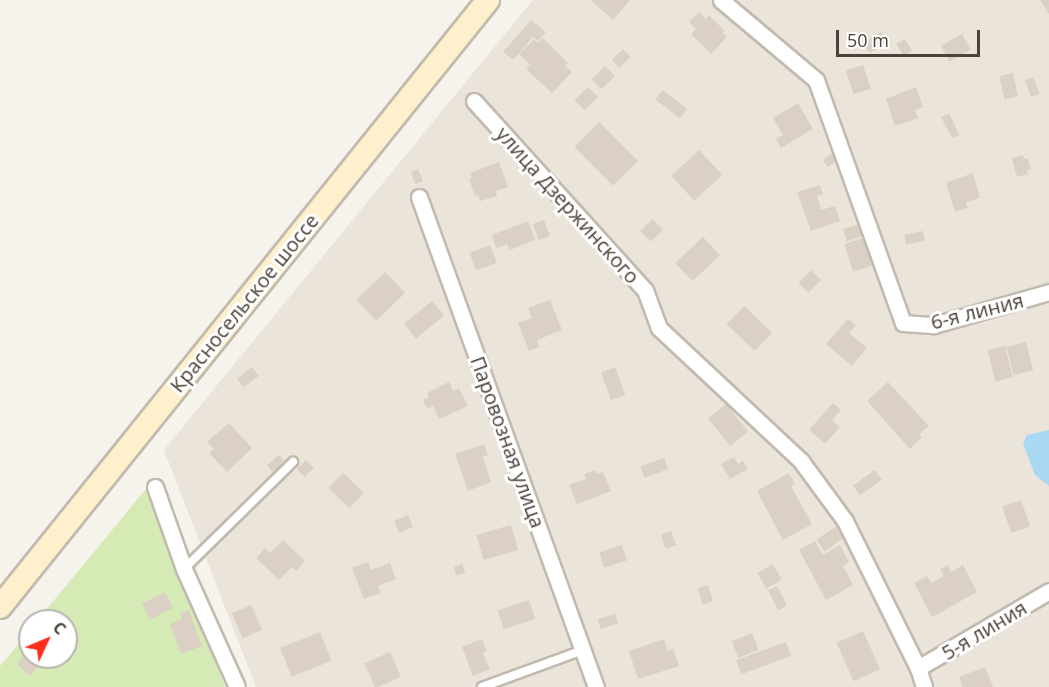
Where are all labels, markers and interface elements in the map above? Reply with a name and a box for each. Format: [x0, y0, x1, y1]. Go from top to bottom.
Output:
scale bar [839, 18, 983, 56]
text: 50 m [847, 28, 889, 52]
street label: улица Дзержинского [491, 122, 645, 288]
street label: Красносельское шоссе [165, 209, 323, 397]
street label: 6-я линия [928, 288, 1026, 334]
street label: Паровозная улица [466, 353, 550, 531]
street label: 5-я линия [937, 595, 1031, 665]
north arrow [18, 609, 78, 669]
text: С [48, 617, 71, 639]

